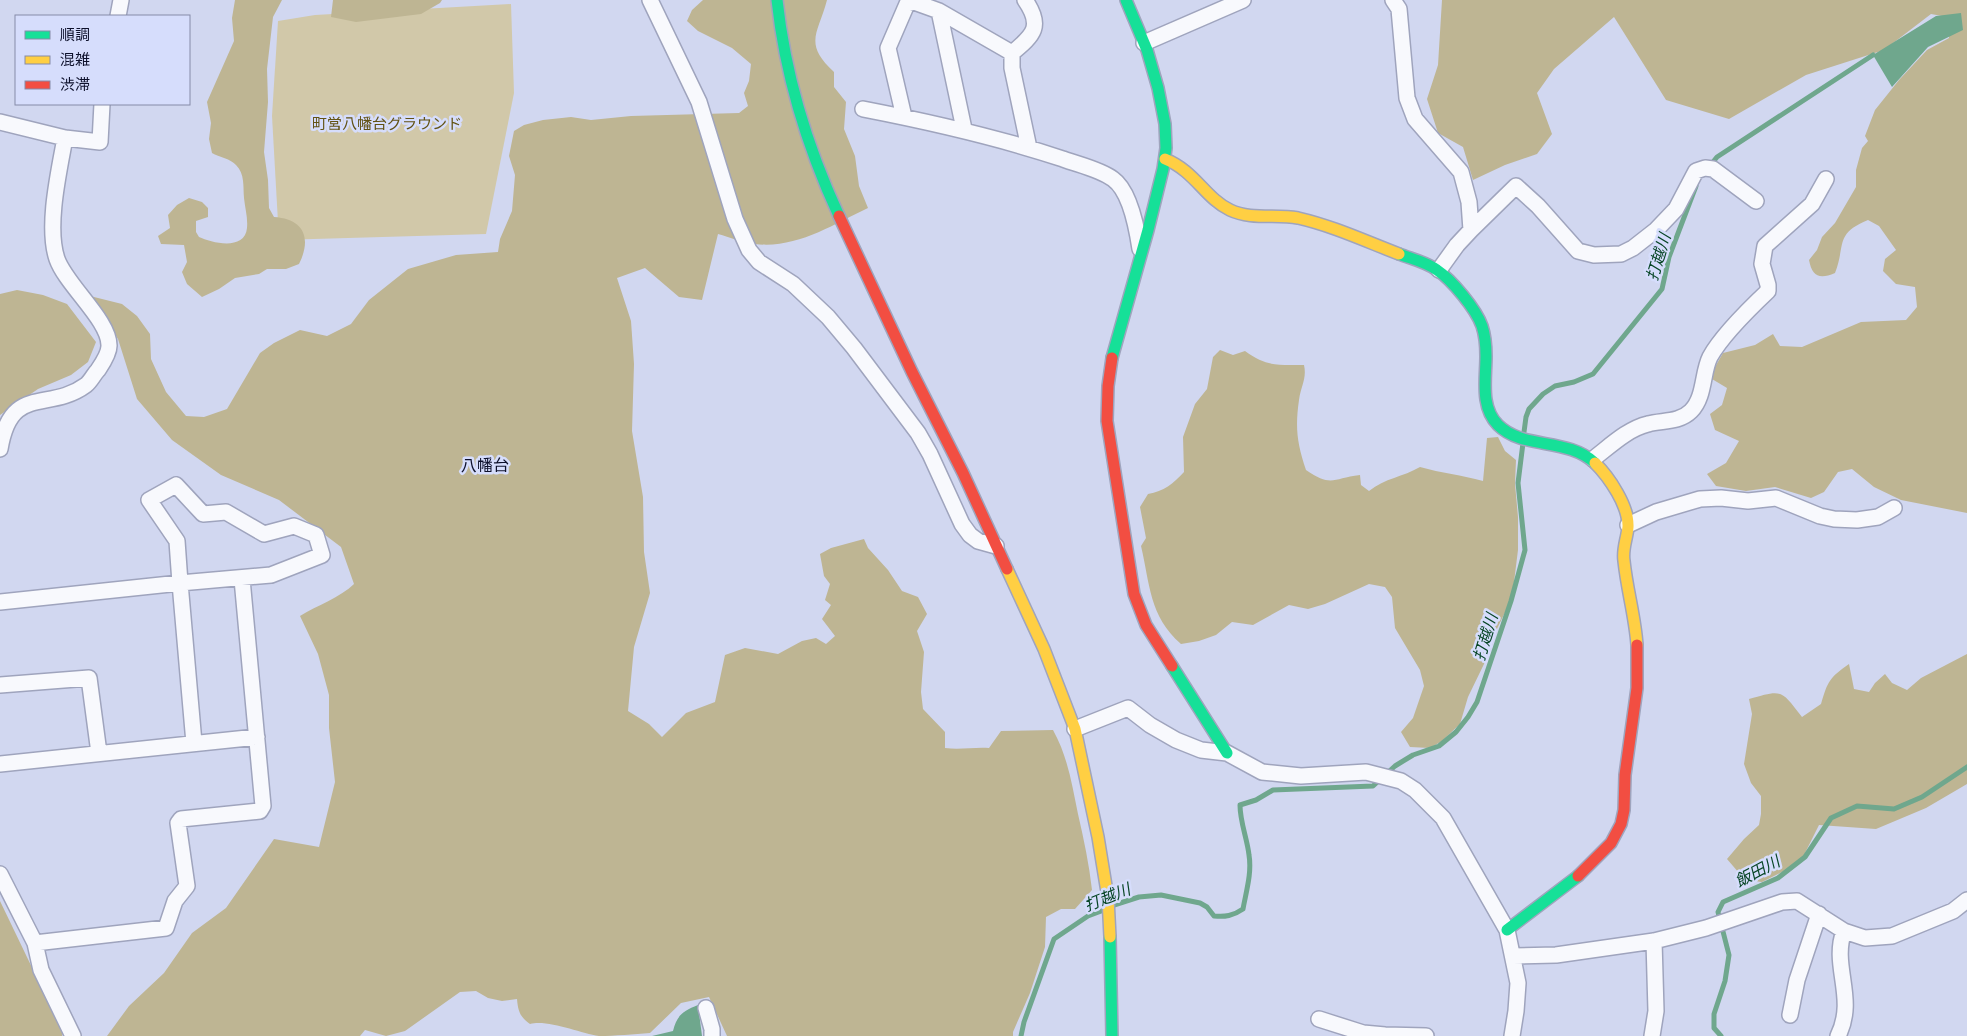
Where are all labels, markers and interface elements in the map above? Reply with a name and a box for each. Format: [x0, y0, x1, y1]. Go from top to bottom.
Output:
legend [15, 15, 190, 105]
text: 順調 [60, 25, 90, 44]
text: 混雑 [60, 50, 90, 69]
text: 渋滞 [60, 75, 90, 94]
park label: 町営八幡台グラウンド [312, 114, 462, 133]
water label: 打越川 [1641, 229, 1675, 283]
district label: 八幡台 [461, 455, 509, 475]
water label: 打越川 [1468, 609, 1502, 663]
water label: 飯田川 [1731, 850, 1785, 891]
water label: 打越川 [1081, 878, 1135, 915]

